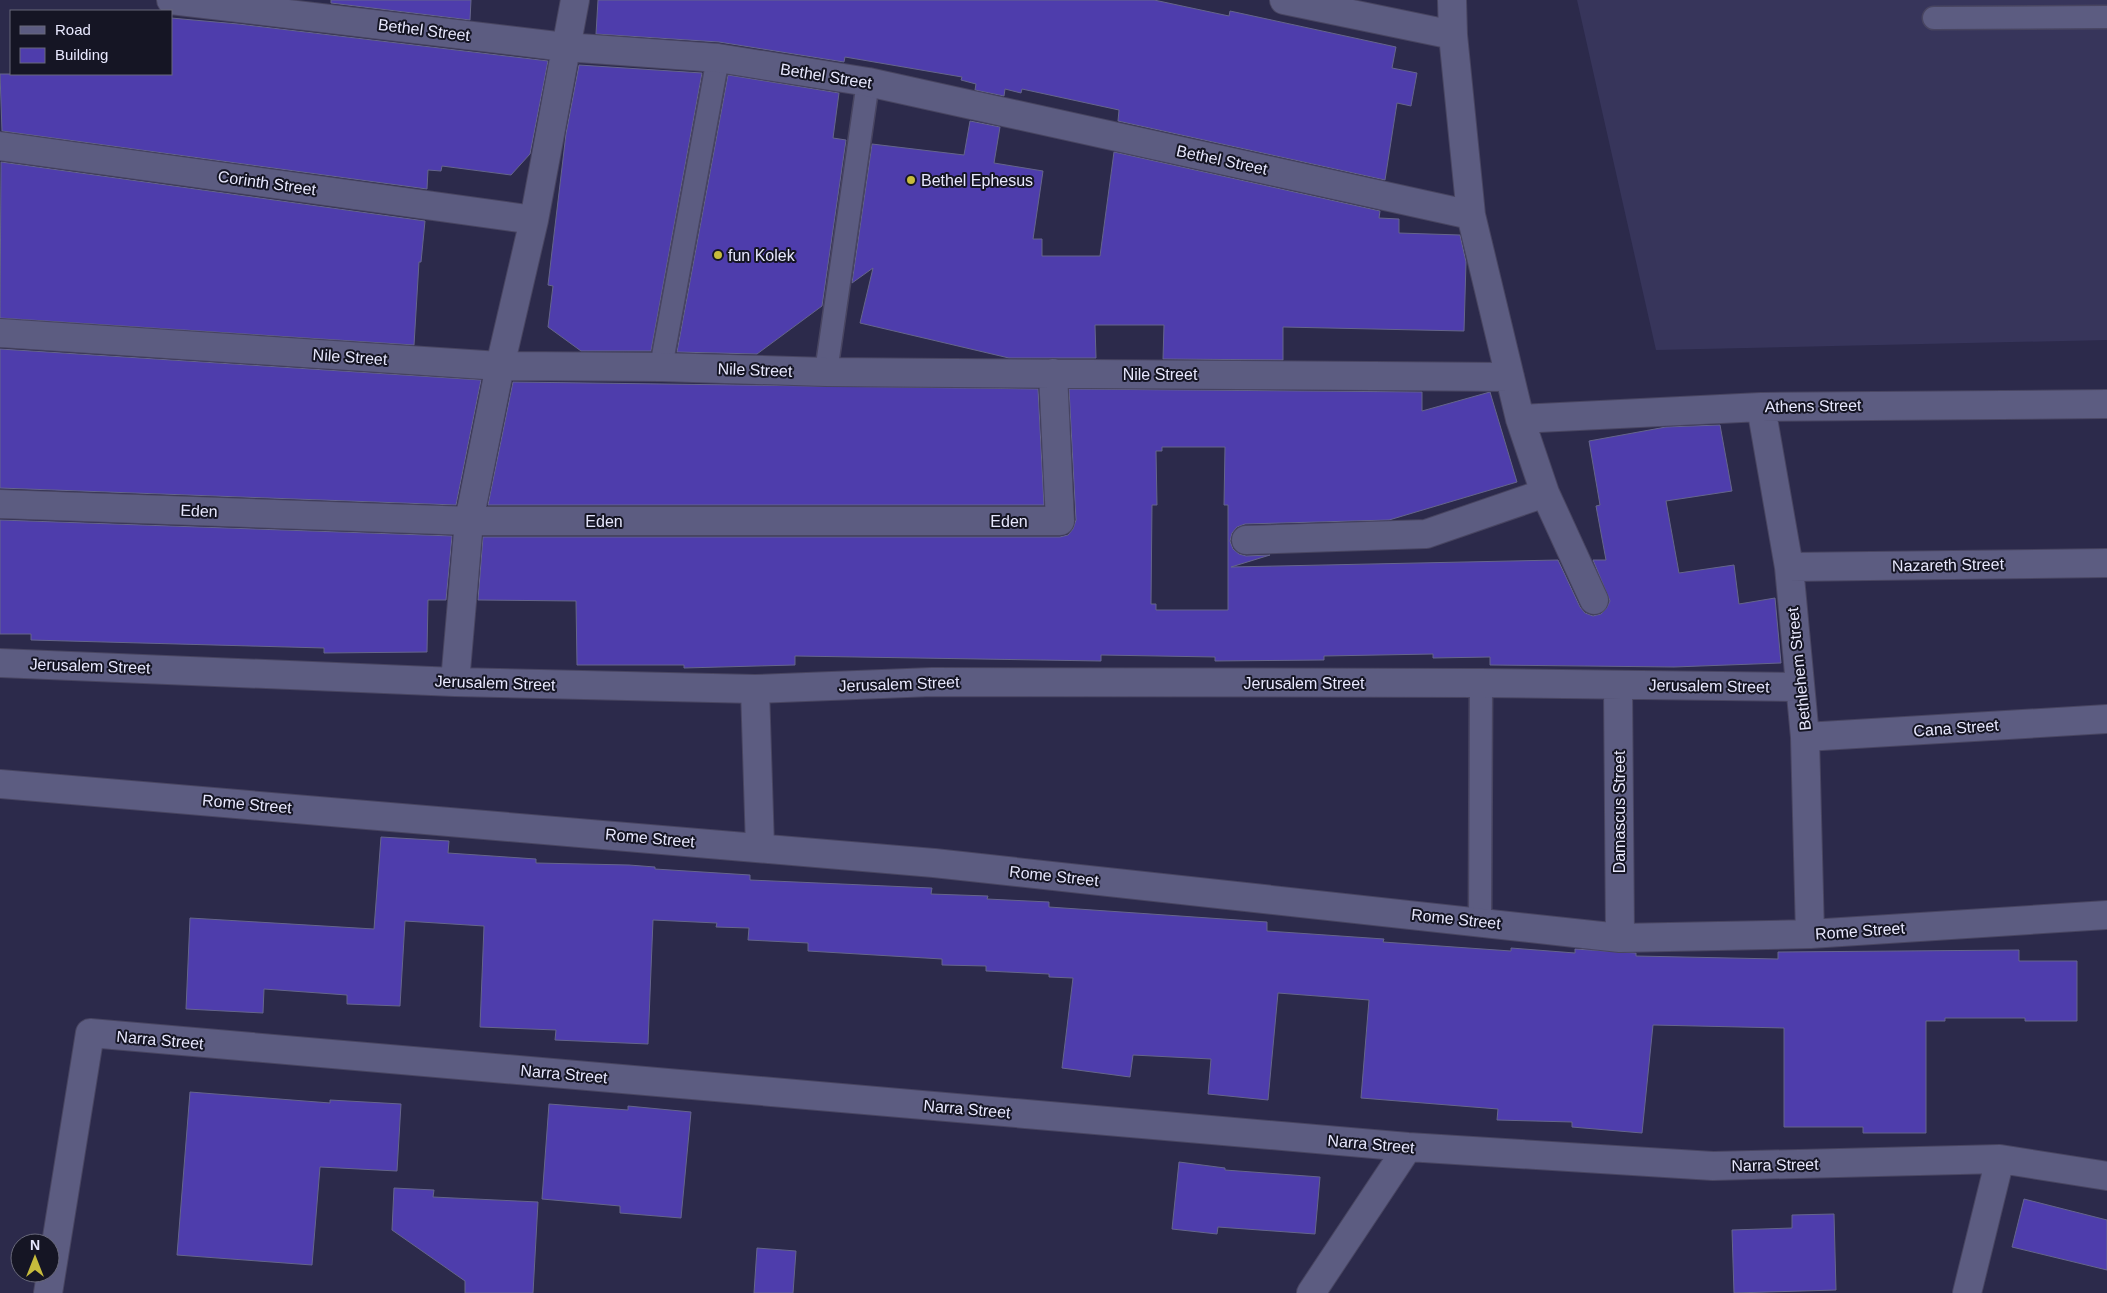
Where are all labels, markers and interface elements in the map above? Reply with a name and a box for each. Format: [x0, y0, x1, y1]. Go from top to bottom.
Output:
legend [10, 10, 172, 75]
street label: Bethel Street [377, 16, 471, 44]
text: Road [55, 21, 91, 38]
text: Building [55, 46, 108, 63]
street label: Bethel Street [779, 60, 874, 92]
street label: Bethel Street [1175, 142, 1270, 178]
street label: Corinth Street [217, 168, 318, 198]
place label: Bethel Ephesus [921, 172, 1033, 189]
marker: Bethel Ephesus [905, 174, 917, 186]
place label: fun Kolek [728, 247, 796, 264]
marker: fun Kolek [712, 249, 724, 261]
street label: Nile Street [312, 346, 388, 368]
street label: Nile Street [717, 360, 793, 380]
street label: Nile Street [1123, 366, 1198, 383]
street label: Athens Street [1764, 397, 1862, 415]
street label: Eden [180, 502, 218, 520]
street label: Eden [585, 513, 623, 530]
street label: Eden [990, 513, 1028, 530]
street label: Nazareth Street [1892, 556, 2005, 574]
street label: Bethlehem Street [1784, 606, 1814, 731]
street label: Jerusalem Street [29, 655, 151, 677]
street label: Jerusalem Street [434, 672, 556, 694]
street label: Jerusalem Street [838, 673, 960, 695]
street label: Jerusalem Street [1244, 675, 1365, 692]
street label: Jerusalem Street [1648, 676, 1770, 696]
street label: Cana Street [1913, 717, 2000, 739]
street label: Damascus Street [1611, 750, 1628, 873]
street label: Rome Street [202, 792, 293, 816]
street label: Rome Street [605, 826, 696, 850]
street label: Rome Street [1008, 863, 1100, 889]
street label: Rome Street [1410, 906, 1502, 932]
street label: Rome Street [1815, 919, 1906, 943]
street label: Narra Street [116, 1028, 205, 1052]
street label: Narra Street [520, 1062, 609, 1086]
street label: Narra Street [923, 1097, 1012, 1121]
street label: Narra Street [1327, 1132, 1416, 1156]
street label: Narra Street [1731, 1156, 1819, 1174]
north arrow [10, 1233, 60, 1283]
text: N [30, 1237, 40, 1253]

